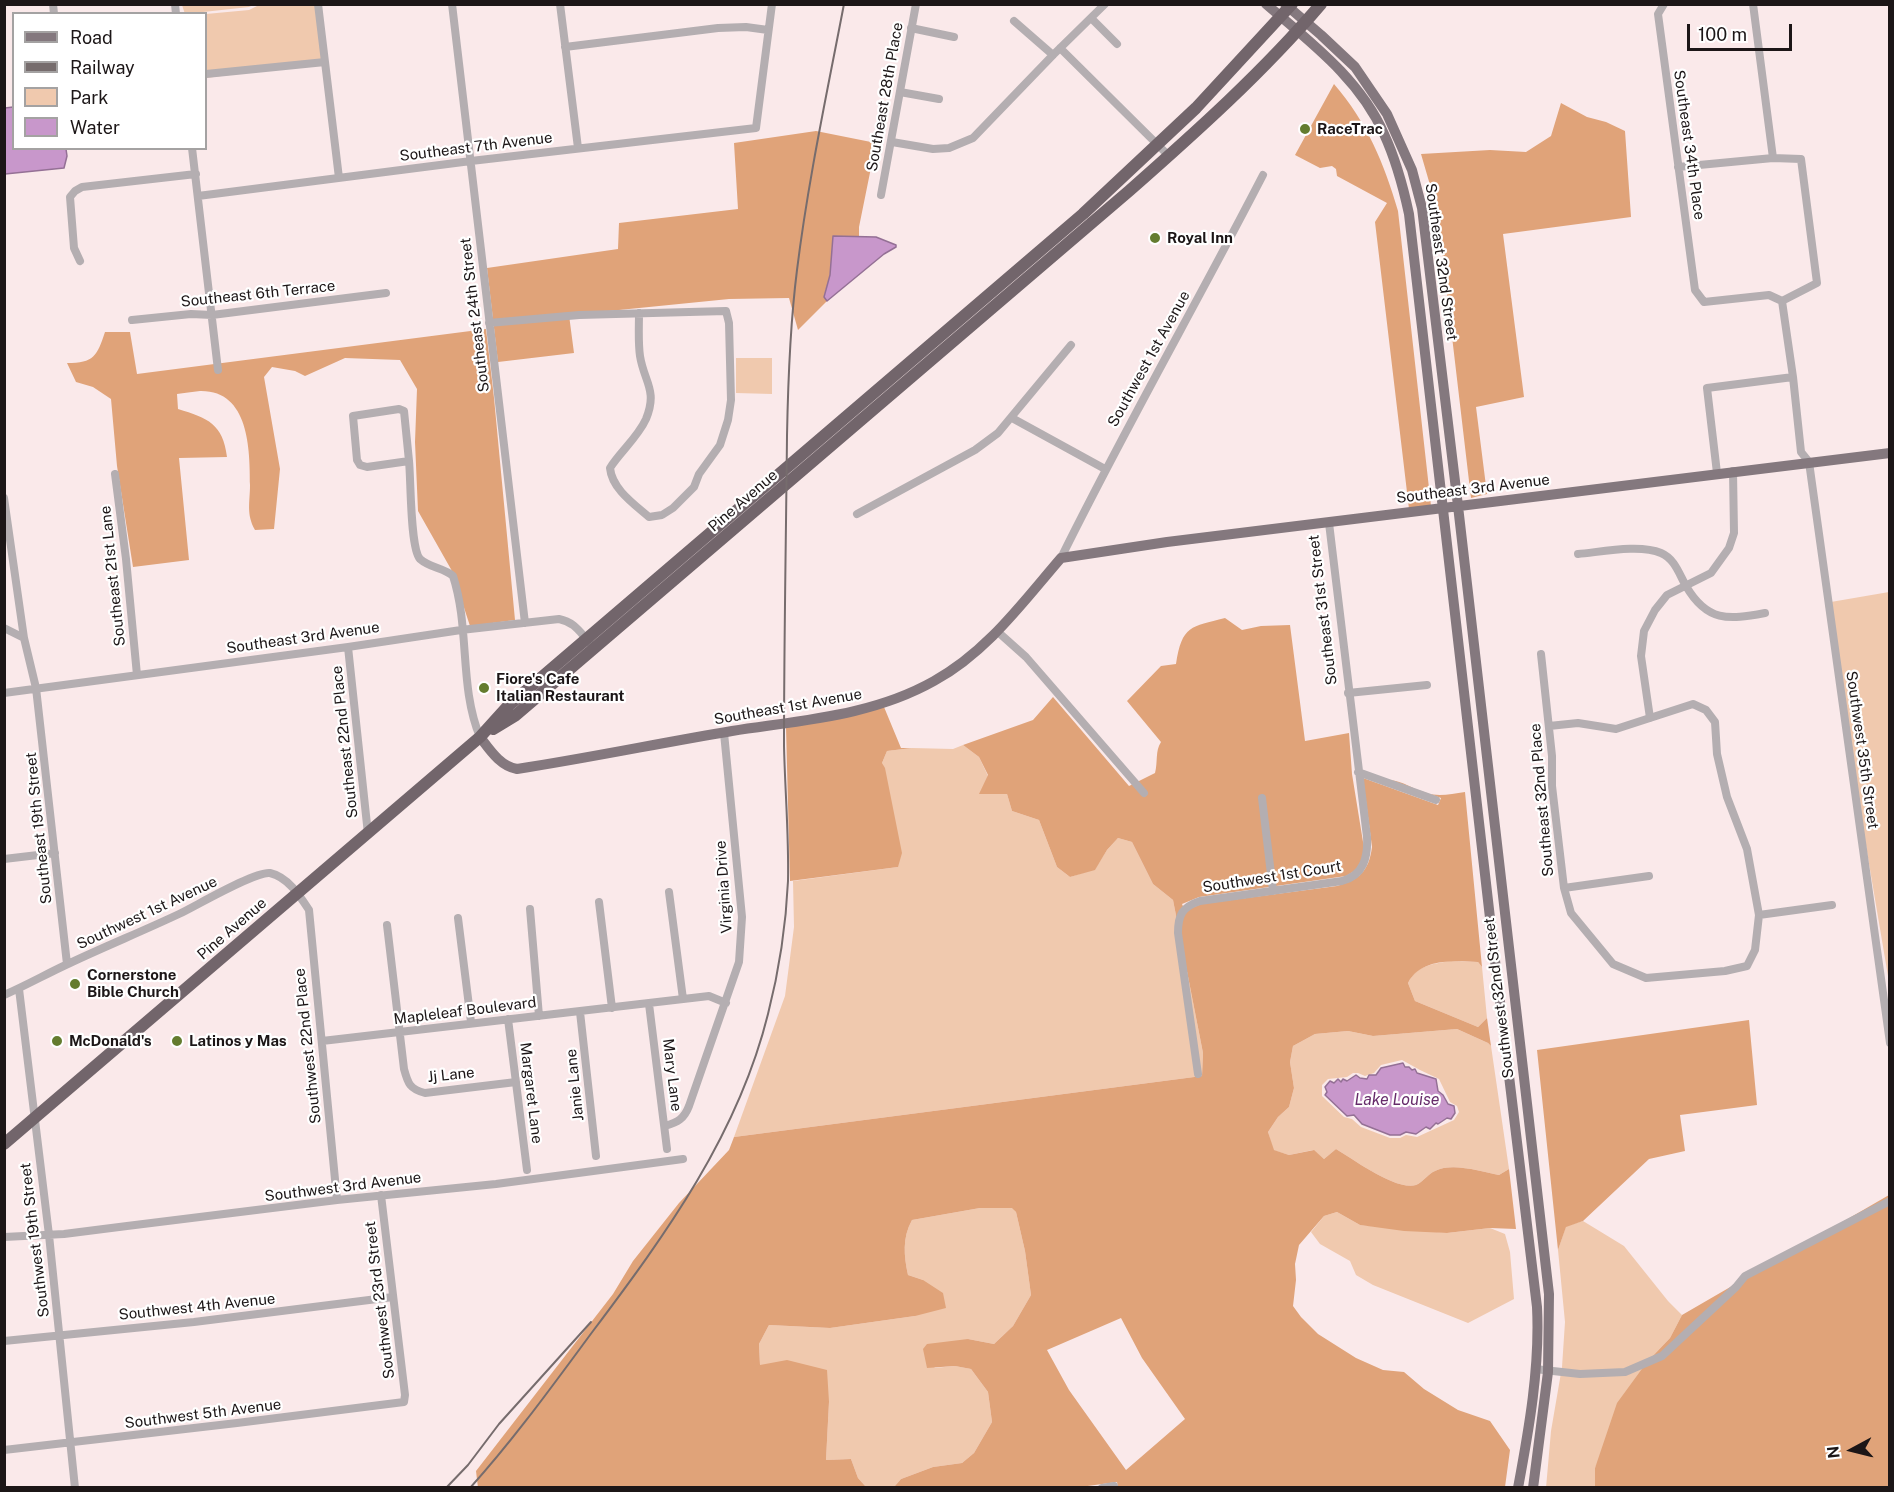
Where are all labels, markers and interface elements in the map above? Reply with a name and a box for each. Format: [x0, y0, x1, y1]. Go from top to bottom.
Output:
legend [12, 12, 207, 150]
scale bar [1690, 12, 1795, 50]
street label: Southeast 28th Place [863, 21, 907, 173]
text: 100 m [1698, 24, 1747, 45]
text: Road [70, 27, 113, 48]
text: Railway [70, 57, 135, 78]
street label: Southeast 34th Place [1670, 69, 1708, 221]
text: Park [70, 87, 108, 108]
text: Water [70, 117, 120, 138]
place label: RaceTrac [1317, 120, 1383, 138]
marker: RaceTrac [1298, 122, 1312, 136]
street label: Southeast 7th Avenue [399, 129, 553, 165]
street label: Southeast 32nd Street [1421, 182, 1461, 342]
place label: Royal Inn [1167, 229, 1233, 247]
marker: Royal Inn [1148, 231, 1162, 245]
street label: Southeast 24th Street [457, 237, 493, 393]
street label: Southeast 6th Terrace [180, 277, 336, 311]
street label: Southwest 1st Avenue [1104, 288, 1194, 430]
street label: Pine Avenue [705, 466, 781, 536]
street label: Southeast 3rd Avenue [1395, 471, 1551, 507]
street label: Southeast 21st Lane [97, 505, 129, 647]
street label: Southeast 31st Street [1305, 534, 1341, 686]
street label: Southeast 3rd Avenue [225, 618, 381, 658]
street label: Southeast 22nd Place [328, 665, 362, 819]
place label: Fiore's Cafe Italian Restaurant [496, 670, 625, 705]
street label: Southwest 35th Street [1842, 670, 1882, 830]
marker: Fiore's Cafe Italian Restaurant [477, 681, 491, 695]
street label: Southeast 1st Avenue [713, 685, 863, 729]
street label: Southeast 32nd Place [1526, 723, 1558, 877]
street label: Southeast 19th Street [22, 751, 56, 905]
street label: Virginia Drive [712, 840, 736, 934]
street label: Southwest 1st Court [1201, 857, 1343, 897]
street label: Southwest 1st Avenue [74, 873, 220, 953]
street label: Pine Avenue [194, 894, 270, 964]
street label: Southwest 32nd Street [1480, 917, 1518, 1079]
place label: Cornerstone Bible Church [87, 966, 179, 1001]
street label: Southwest 22nd Place [291, 967, 325, 1125]
marker: Cornerstone Bible Church [68, 977, 82, 991]
street label: Mapleleaf Boulevard [393, 993, 537, 1029]
place label: McDonald's [69, 1032, 152, 1050]
place label: Latinos y Mas [189, 1032, 287, 1050]
marker: McDonald's [50, 1034, 64, 1048]
marker: Latinos y Mas [170, 1034, 184, 1048]
street label: Mary Lane [659, 1038, 685, 1112]
street label: Margaret Lane [516, 1041, 546, 1145]
street label: Janie Lane [562, 1048, 588, 1122]
street label: Jj Lane [427, 1064, 475, 1086]
water label: Lake Louise [1355, 1090, 1439, 1110]
street label: Southwest 19th Street [17, 1162, 53, 1318]
street label: Southwest 3rd Avenue [264, 1168, 422, 1206]
street label: Southwest 23rd Street [361, 1220, 399, 1380]
street label: Southwest 4th Avenue [118, 1290, 276, 1324]
street label: Southwest 5th Avenue [124, 1395, 282, 1433]
north arrow [1822, 1420, 1882, 1480]
text: N [1823, 1445, 1844, 1460]

